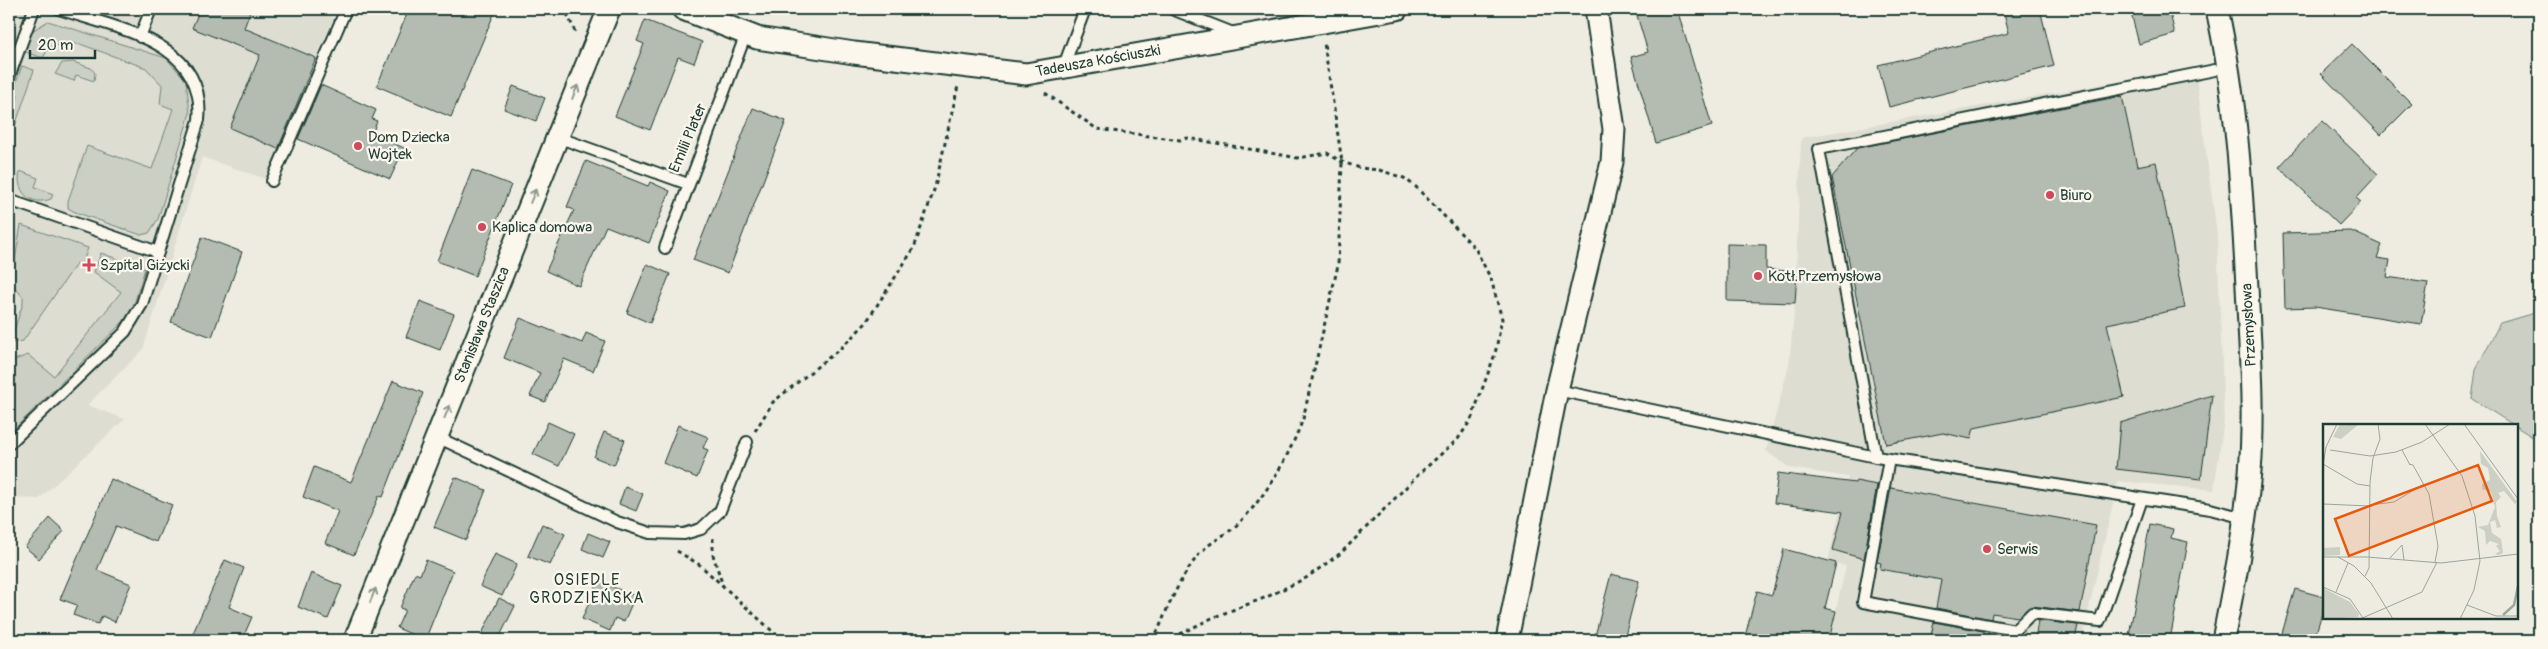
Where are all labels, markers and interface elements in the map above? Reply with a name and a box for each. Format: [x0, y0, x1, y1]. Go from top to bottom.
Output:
scale bar [30, 28, 95, 60]
text: 20 m [38, 36, 73, 55]
street label: Tadeusza Kościuszki [1034, 41, 1162, 81]
one-way arrow [571, 85, 581, 100]
street label: Emilii Plater [665, 100, 711, 175]
place label: Dom Dziecka Wojtek [368, 128, 450, 164]
marker: Dom Dziecka Wojtek [352, 140, 364, 152]
place label: Biuro [2060, 186, 2092, 205]
one-way arrow [529, 189, 539, 204]
marker: Biuro [2044, 189, 2056, 201]
place label: Kaplica domowa [492, 218, 592, 237]
marker: Kaplica domowa [476, 221, 488, 233]
place label: Szpital Giżycki [100, 256, 190, 275]
marker: Szpital Giżycki [82, 258, 96, 272]
street label: Stanisława Staszica [450, 264, 514, 386]
place label: Kotł.Przemysłowa [1768, 267, 1881, 286]
marker: Kotł.Przemysłowa [1752, 270, 1764, 282]
street label: Przemysłowa [2237, 283, 2261, 367]
one-way arrow [443, 405, 452, 420]
inset map [2323, 424, 2518, 619]
place label: Serwis [1997, 540, 2038, 559]
marker: Serwis [1981, 543, 1993, 555]
district label: OSIEDLE GRODZIEŃSKA [529, 570, 645, 608]
one-way arrow [369, 588, 378, 603]

